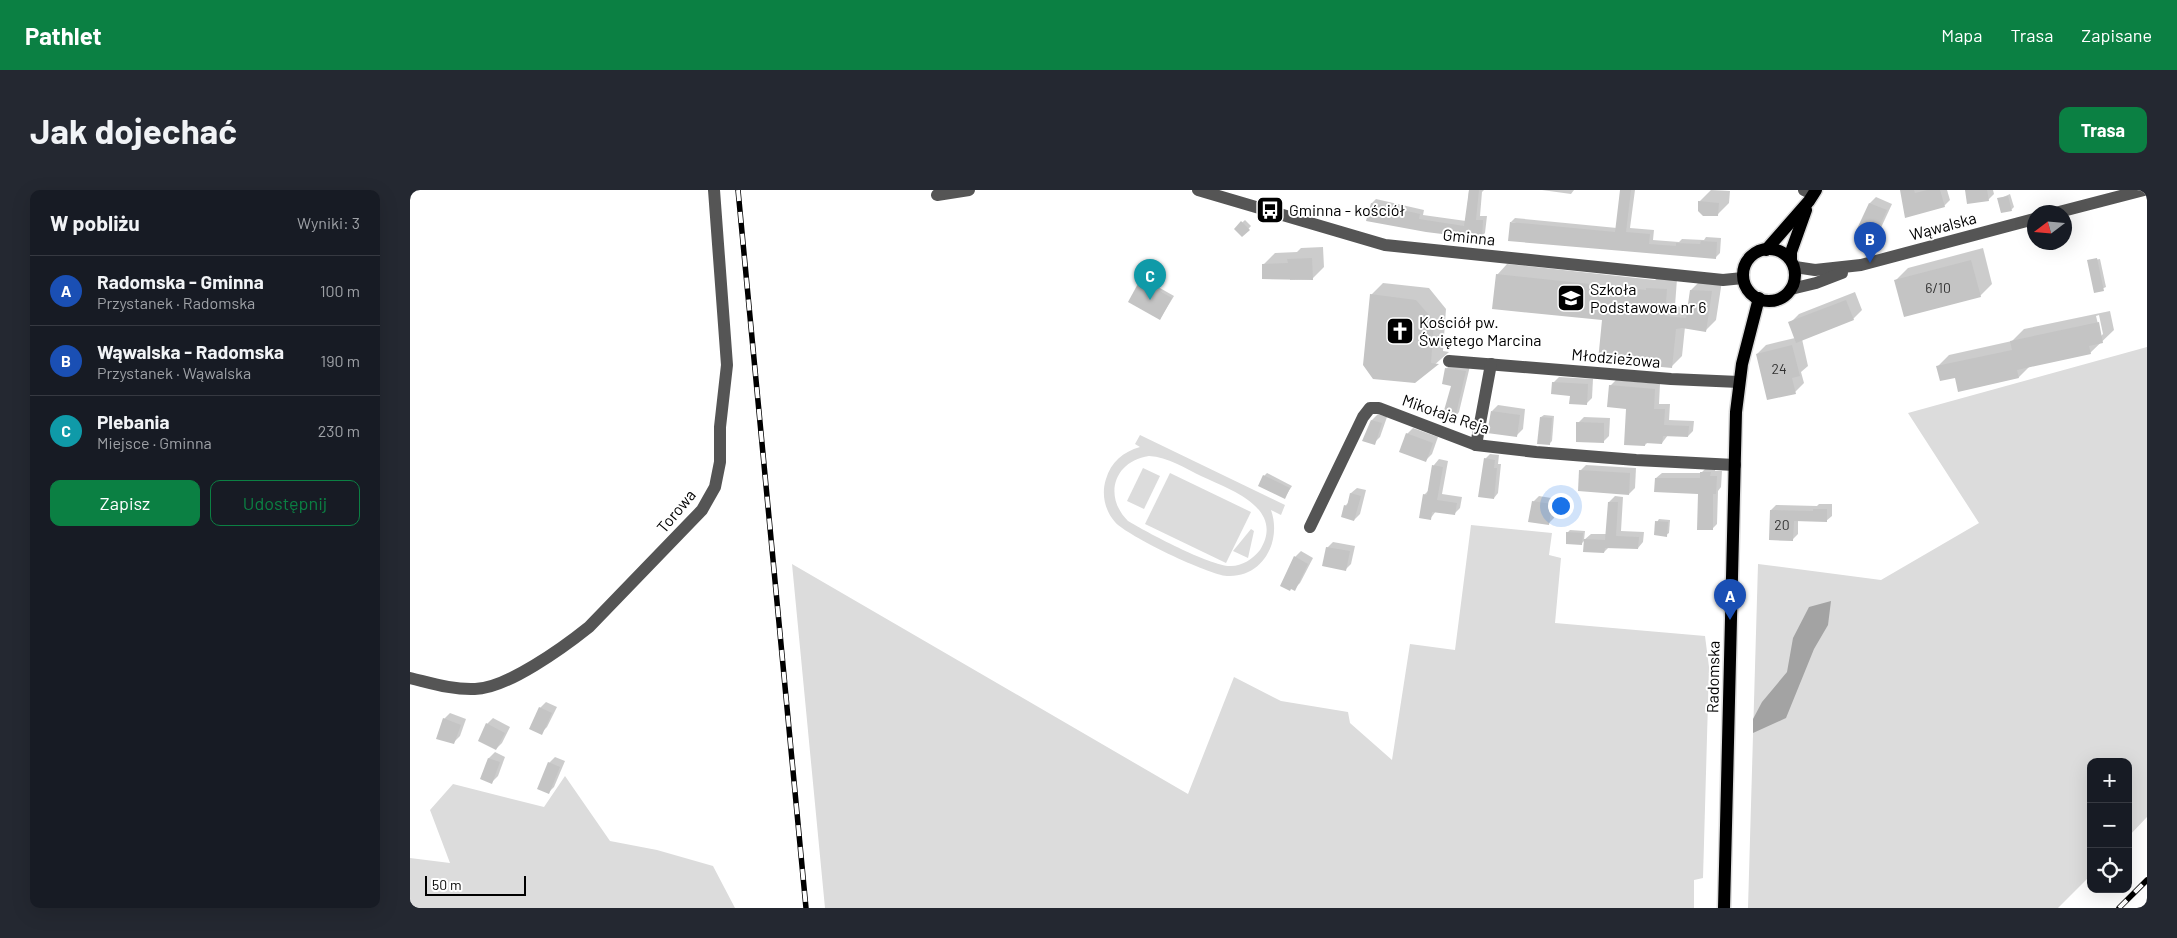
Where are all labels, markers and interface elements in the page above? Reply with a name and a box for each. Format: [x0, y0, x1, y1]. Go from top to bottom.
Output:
text: Pathlet [25, 21, 102, 50]
text: Mapa [1941, 24, 1983, 46]
text: Trasa [2011, 24, 2053, 46]
text: Zapisane [2081, 24, 2152, 46]
button: Trasa [2059, 107, 2147, 153]
text: Jak dojechać [30, 109, 237, 151]
bus stop icon: Gminna - kościół [1255, 195, 1285, 225]
place label: Gminna - kościół [1289, 200, 1405, 219]
north arrow [2027, 205, 2072, 250]
street label: Wąwalska [1907, 208, 1978, 244]
text: W pobliżu [50, 210, 140, 235]
text: Wyniki: 3 [297, 213, 360, 232]
pin: B [1854, 222, 1886, 263]
street label: Gminna [1442, 224, 1496, 249]
pin: C [1134, 259, 1166, 300]
text: Radomska - Gminna [97, 270, 264, 293]
place label: Szkoła Podstawowa nr 6 [1590, 279, 1707, 316]
house number: 6/10 [1925, 279, 1951, 296]
text: A [61, 281, 71, 300]
text: 100 m [320, 281, 360, 300]
school or university icon: Szkoła Podstawowa nr 6 [1556, 283, 1586, 313]
text: Przystanek · Radomska [97, 293, 255, 312]
place label: Kościół pw. Świętego Marcina [1419, 312, 1542, 349]
church icon: Kościół pw. Świętego Marcina [1385, 316, 1415, 346]
text: Wąwalska - Radomska [97, 340, 284, 363]
street label: Młodzieżowa [1571, 344, 1661, 371]
text: B [61, 351, 71, 370]
text: 190 m [321, 351, 360, 370]
house number: 24 [1771, 360, 1787, 377]
text: Przystanek · Wąwalska [97, 363, 251, 382]
street label: Mikołaja Reja [1400, 390, 1492, 437]
text: Plebania [97, 410, 169, 433]
text: C [61, 421, 71, 440]
text: 230 m [318, 421, 360, 440]
text: Miejsce · Gminna [97, 433, 212, 452]
button: Zapisz [50, 480, 200, 526]
button: Udostępnij [210, 480, 360, 526]
street label: Torowa [652, 485, 699, 536]
your location [1548, 493, 1574, 519]
house number: 20 [1774, 516, 1790, 533]
pin: A [1714, 579, 1746, 620]
street label: Radomska [1702, 641, 1723, 713]
map controls [2087, 758, 2132, 893]
button: + [2087, 758, 2132, 803]
button: − [2087, 803, 2132, 848]
button: locate [2087, 848, 2132, 893]
scale bar [425, 873, 526, 896]
text: 50 m [432, 876, 461, 893]

